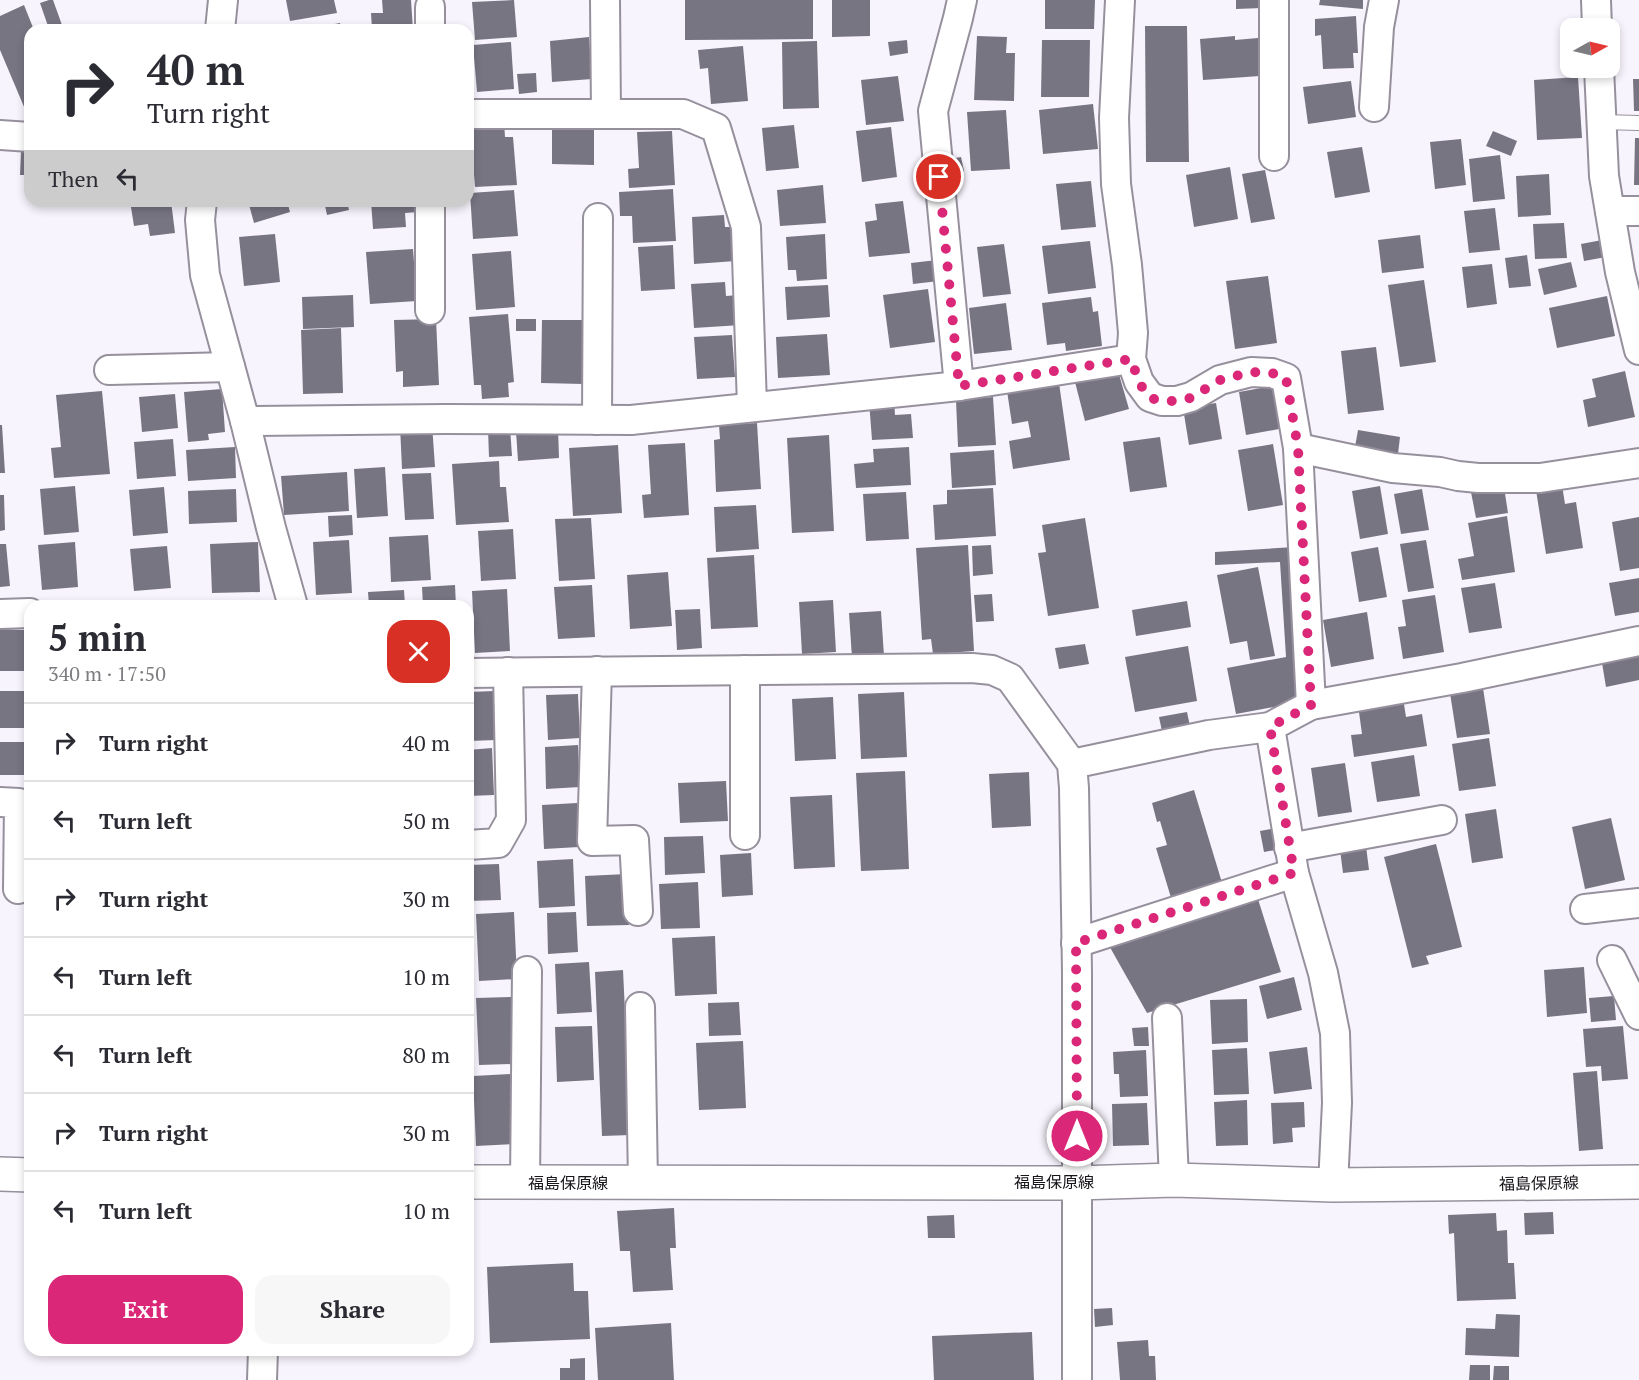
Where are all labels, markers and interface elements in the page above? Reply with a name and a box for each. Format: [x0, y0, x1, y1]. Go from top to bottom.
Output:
north arrow [1560, 18, 1620, 78]
map controls [1560, 18, 1620, 78]
text: 40 m [147, 41, 245, 97]
icon: right [48, 48, 126, 126]
text: Turn right [147, 95, 270, 131]
pin [913, 151, 964, 202]
icon: arrive [922, 160, 955, 193]
icon: left [111, 162, 144, 195]
text: Then [48, 164, 99, 193]
text: 5 min [48, 614, 146, 661]
button: close [387, 620, 450, 683]
text: 340 m · 17:50 [48, 660, 166, 687]
icon: right [48, 726, 81, 759]
text: Turn right [99, 728, 208, 757]
text: 40 m [402, 728, 450, 757]
icon: left [48, 804, 81, 837]
text: Turn left [99, 806, 192, 835]
text: 50 m [402, 806, 450, 835]
icon: right [48, 882, 81, 915]
text: Turn right [99, 884, 208, 913]
text: 30 m [402, 884, 450, 913]
icon: left [48, 960, 81, 993]
text: Turn left [99, 962, 192, 991]
text: 10 m [402, 962, 450, 991]
icon: left [48, 1038, 81, 1071]
text: Turn left [99, 1040, 192, 1069]
text: 80 m [402, 1040, 450, 1069]
position arrow [1045, 1104, 1109, 1168]
icon: right [48, 1116, 81, 1149]
text: Turn right [99, 1118, 208, 1147]
text: 30 m [402, 1118, 450, 1147]
street label: 福島保原線 [1014, 1171, 1094, 1193]
street label: 福島保原線 [1499, 1171, 1579, 1195]
street label: 福島保原線 [528, 1172, 608, 1194]
icon: left [48, 1194, 81, 1227]
text: Turn left [99, 1196, 192, 1225]
text: 10 m [402, 1196, 450, 1225]
button: Exit [48, 1275, 243, 1344]
button: Share [255, 1275, 450, 1344]

